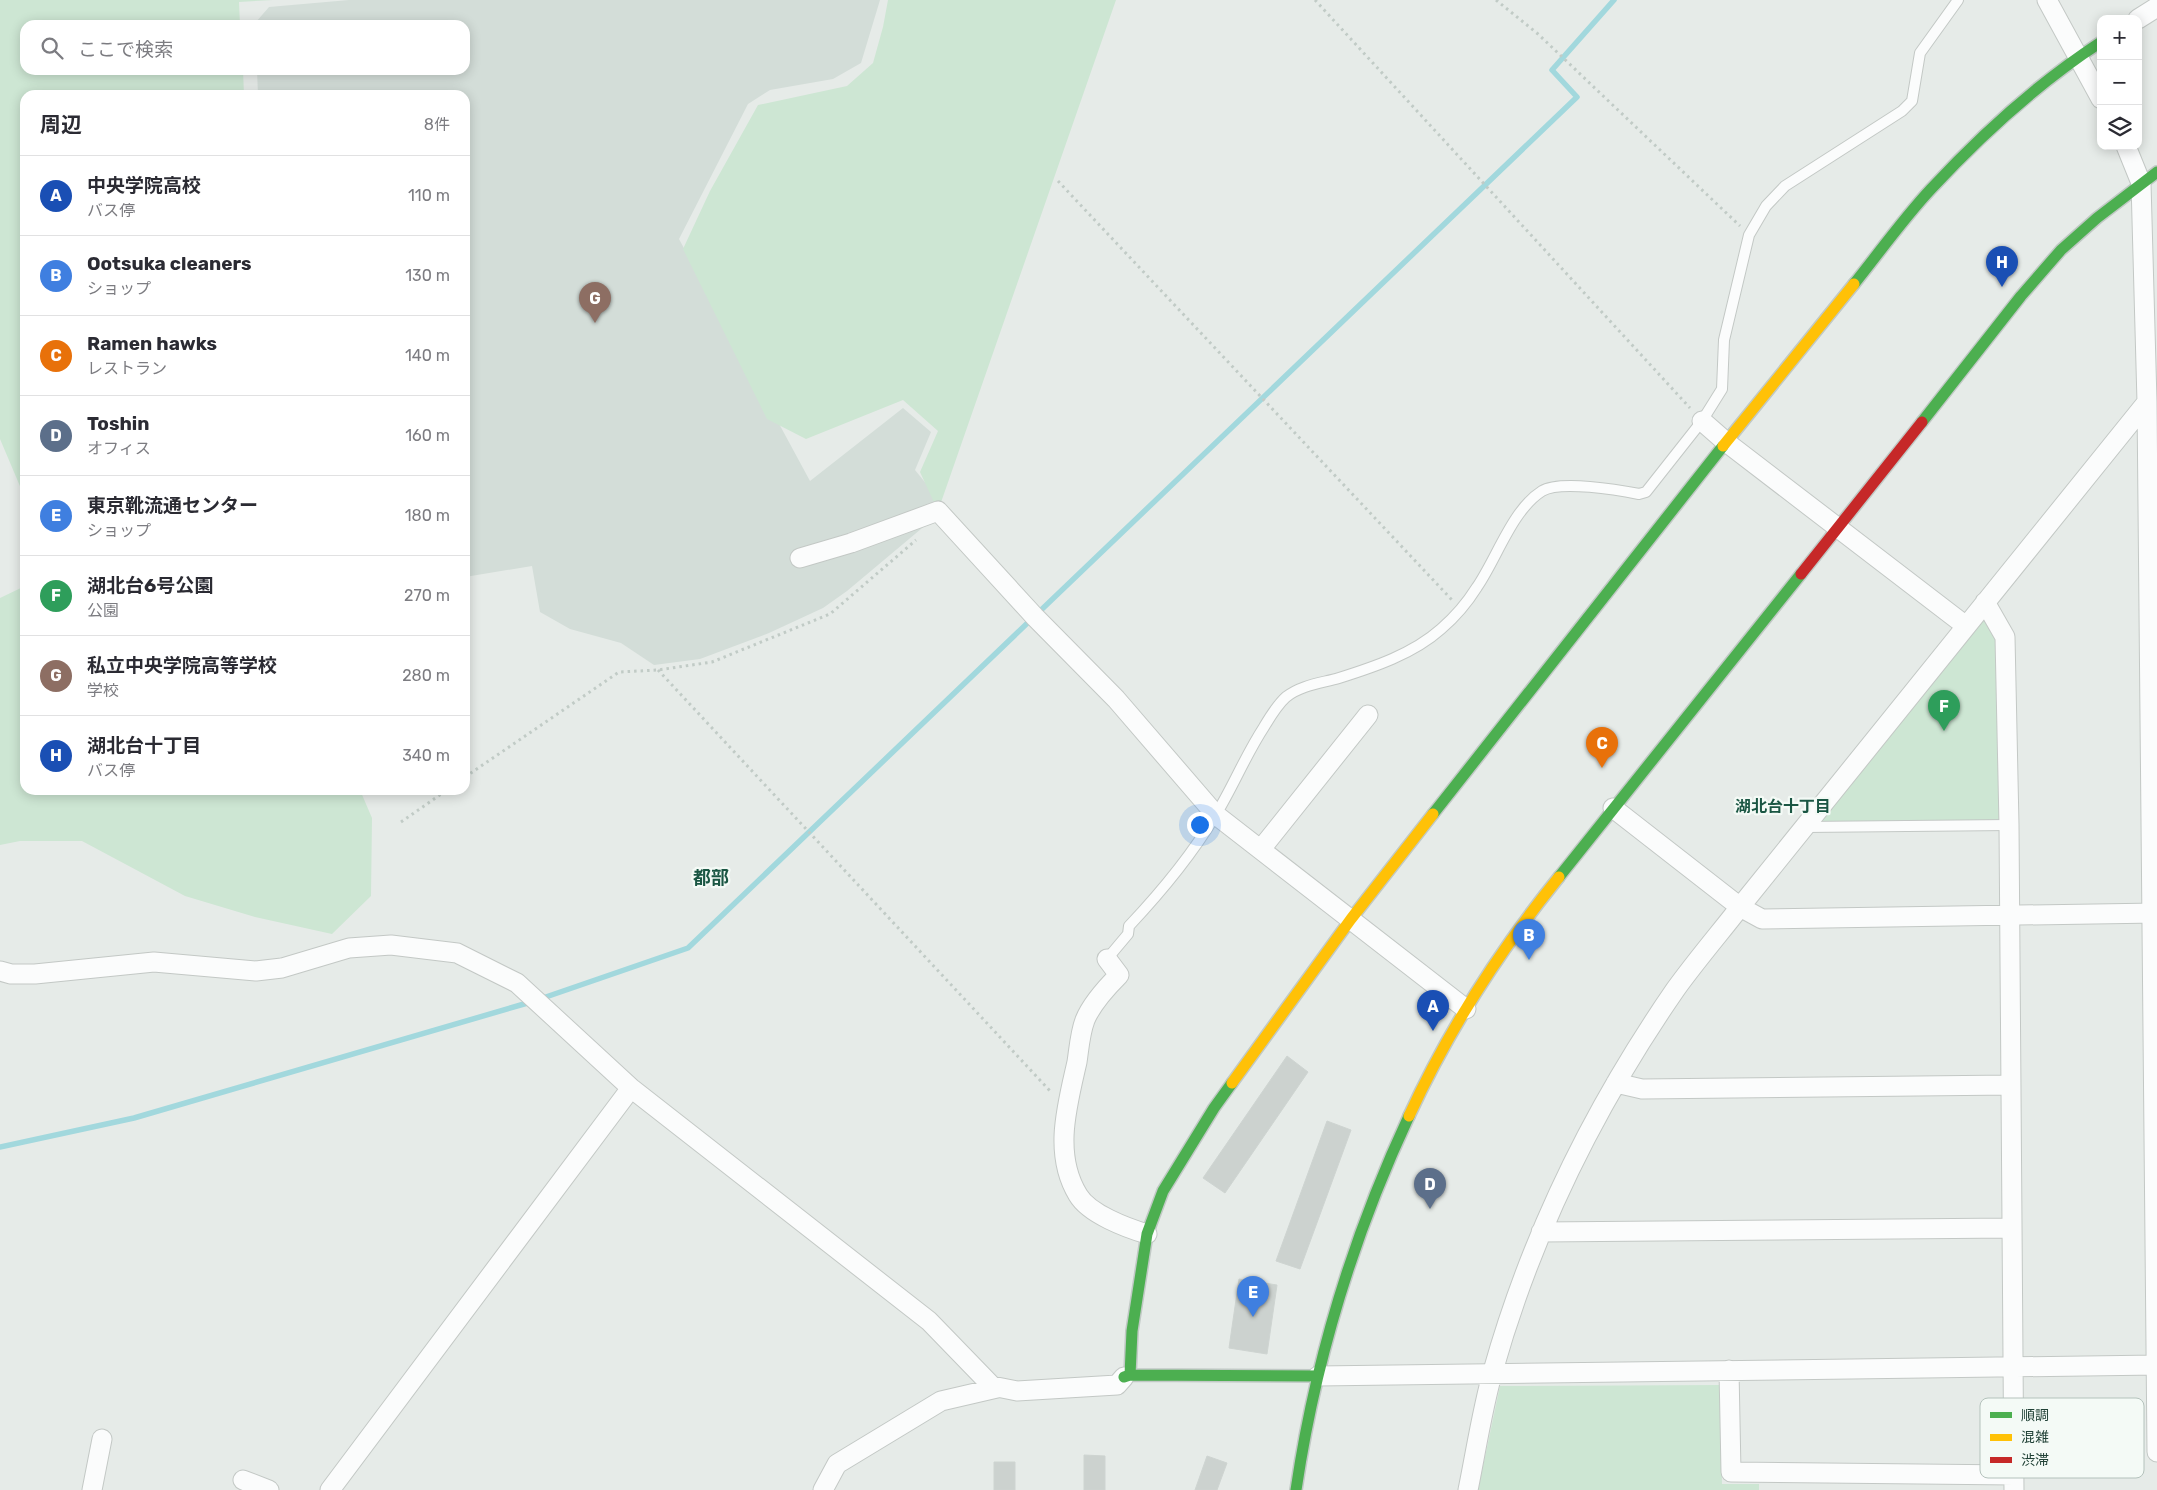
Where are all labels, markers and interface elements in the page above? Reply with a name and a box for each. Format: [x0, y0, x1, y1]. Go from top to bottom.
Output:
map controls [2097, 15, 2142, 150]
button: + [2097, 15, 2142, 60]
search box [20, 20, 470, 75]
icon: search [38, 34, 66, 62]
text: ここで検索 [78, 38, 173, 61]
button: − [2097, 60, 2142, 105]
button: layers [2097, 105, 2142, 150]
text: 周辺 [40, 112, 82, 137]
text: 8件 [424, 115, 450, 134]
text: 中央学院高校 [87, 174, 201, 197]
text: A [50, 186, 62, 205]
text: 110 m [408, 186, 450, 205]
text: バス停 [87, 201, 135, 220]
pin: H [1986, 246, 2018, 287]
text: Ootsuka cleaners [87, 252, 252, 275]
text: B [50, 266, 62, 285]
text: 130 m [405, 266, 450, 285]
text: ショップ [87, 279, 151, 298]
pin: G [579, 282, 611, 323]
text: Ramen hawks [87, 332, 217, 355]
text: C [50, 346, 62, 365]
text: 140 m [405, 346, 450, 365]
text: レストラン [87, 359, 167, 378]
text: Toshin [87, 412, 149, 435]
text: D [50, 426, 62, 445]
text: 160 m [405, 426, 450, 445]
text: オフィス [87, 439, 151, 458]
text: 東京靴流通センター [87, 494, 258, 517]
text: E [51, 506, 61, 525]
text: 180 m [405, 506, 450, 525]
text: ショップ [87, 521, 151, 540]
text: 湖北台6号公園 [87, 574, 213, 597]
text: F [51, 586, 61, 605]
text: 270 m [404, 586, 450, 605]
text: 公園 [87, 601, 119, 620]
text: 私立中央学院高等学校 [87, 654, 277, 677]
text: G [50, 666, 62, 685]
text: 280 m [402, 666, 450, 685]
text: 学校 [87, 681, 119, 700]
pin: F [1928, 690, 1960, 731]
pin: C [1586, 727, 1618, 768]
text: 湖北台十丁目 [87, 734, 201, 757]
text: H [50, 746, 62, 765]
text: 340 m [402, 746, 450, 765]
text: バス停 [87, 761, 135, 780]
district label: 湖北台十丁目 [1735, 797, 1831, 816]
your location [1187, 812, 1213, 838]
district label: 都部 [693, 867, 729, 889]
pin: B [1513, 919, 1545, 960]
pin: A [1417, 990, 1449, 1031]
pin: D [1414, 1168, 1446, 1209]
pin: E [1237, 1276, 1269, 1317]
legend [1980, 1398, 2144, 1478]
text: 順調 [2021, 1407, 2049, 1424]
text: 混雑 [2021, 1429, 2049, 1446]
text: 渋滞 [2021, 1452, 2049, 1469]

